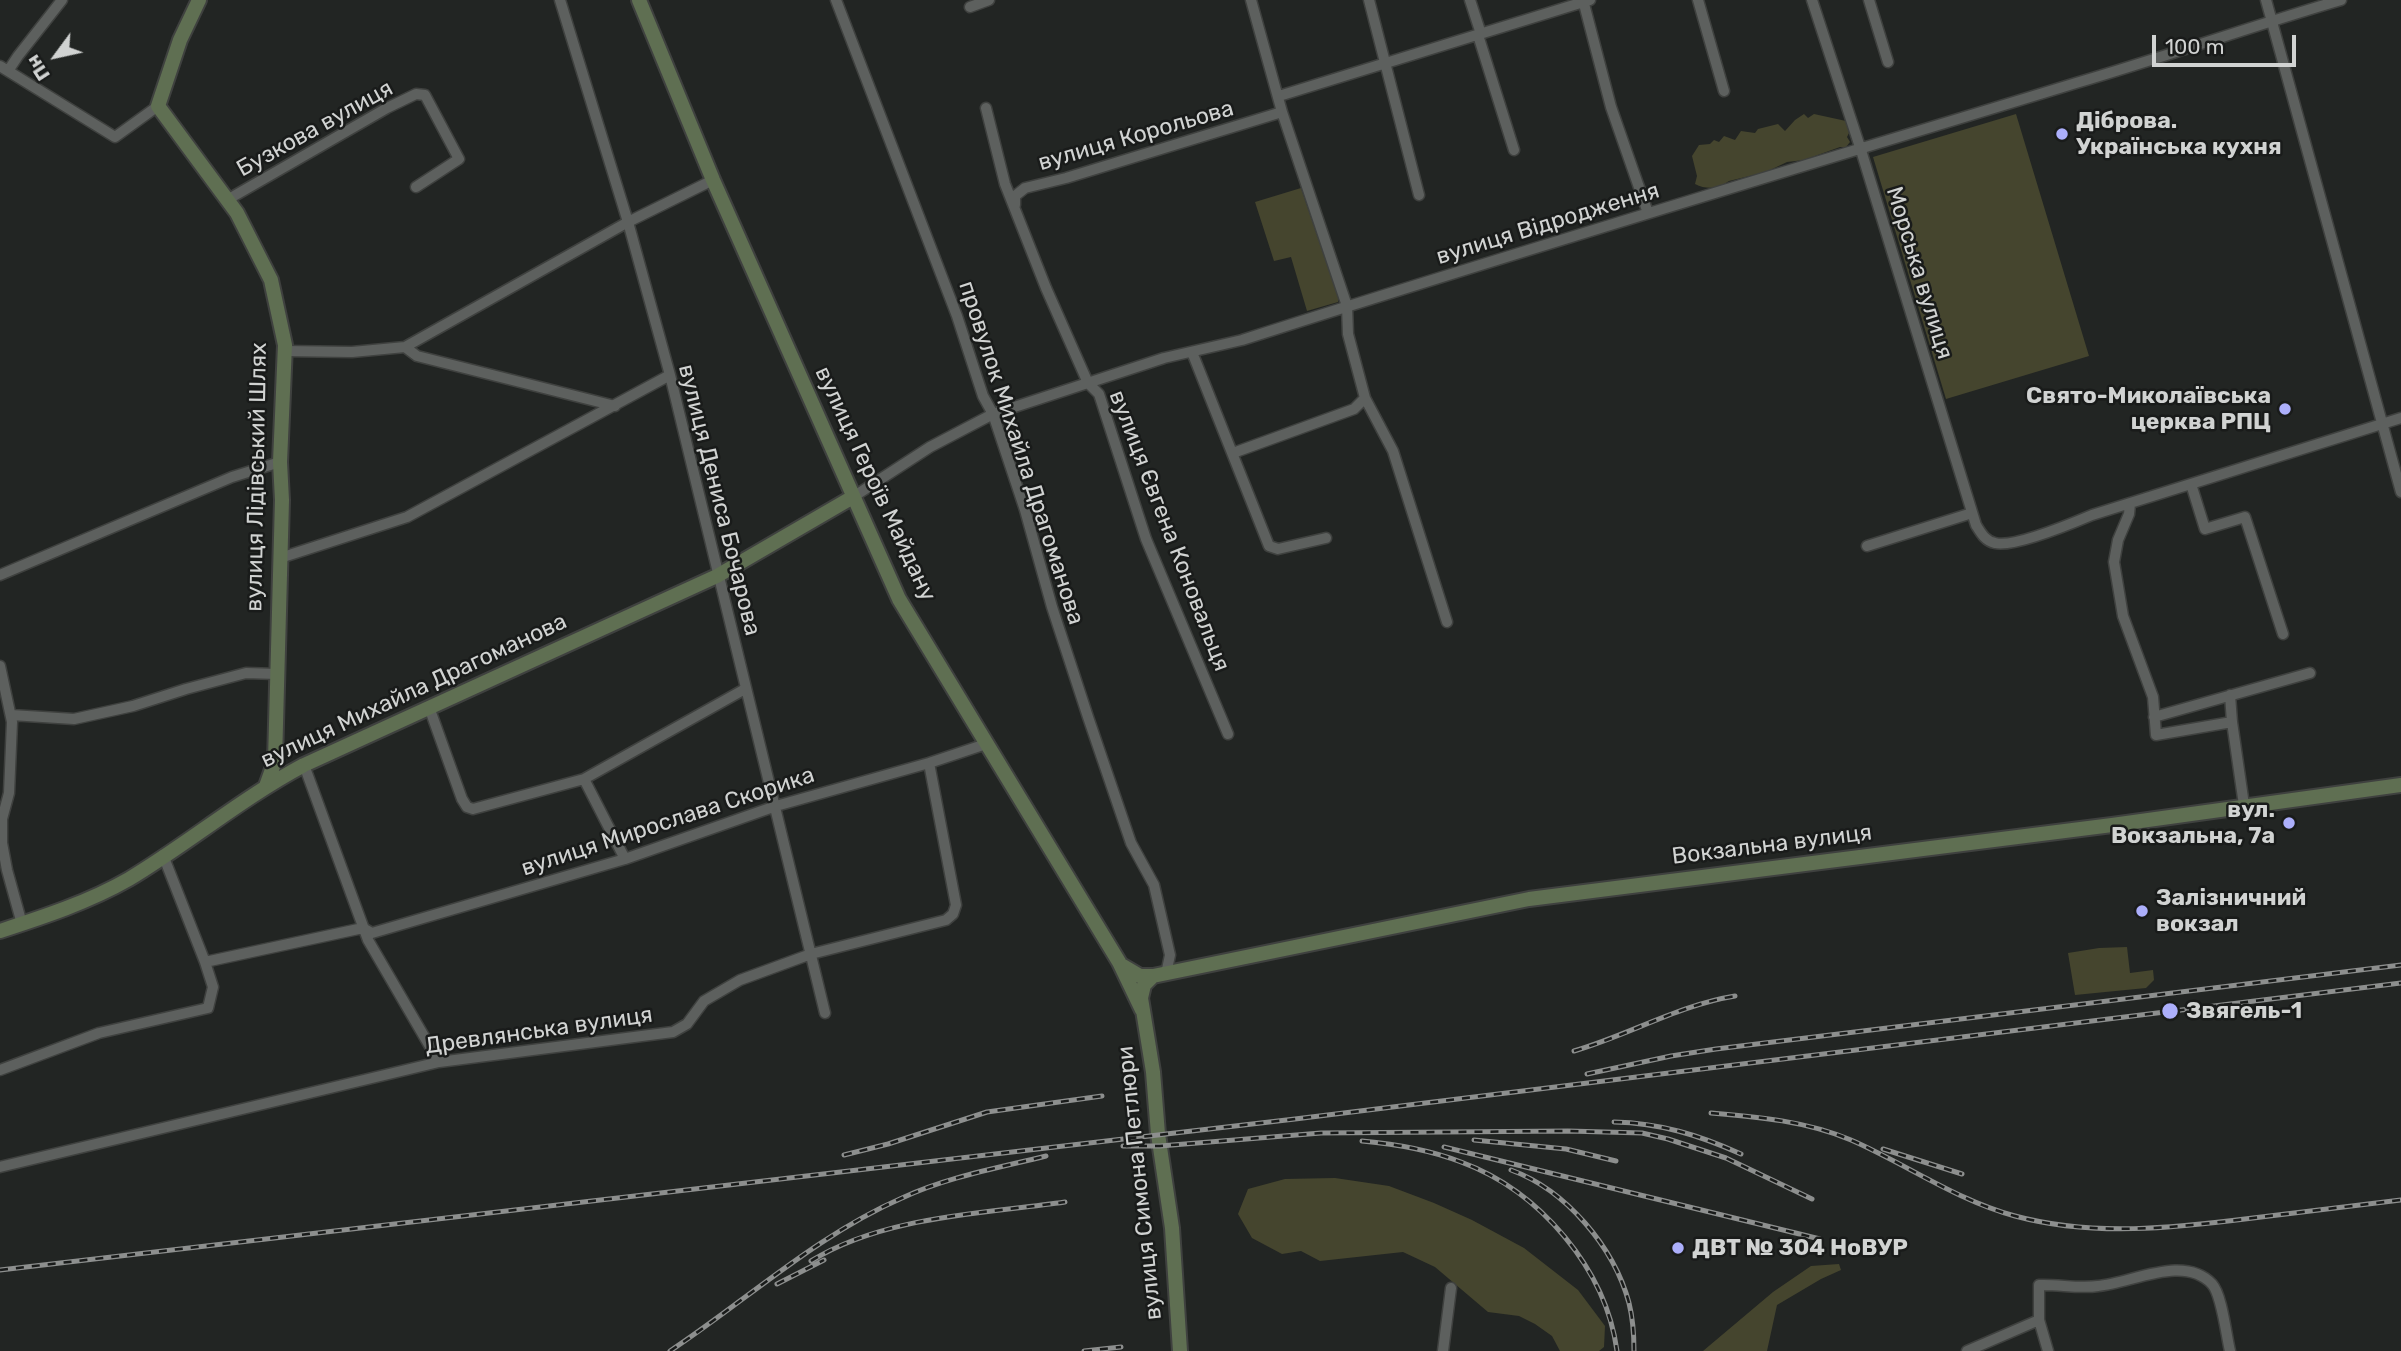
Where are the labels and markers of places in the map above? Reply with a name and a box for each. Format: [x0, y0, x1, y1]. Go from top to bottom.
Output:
place label: Діброва. Українська кухня [2076, 107, 2282, 161]
marker: Діброва. Українська кухня [2054, 126, 2070, 142]
place label: Свято-Миколаївська церква РПЦ [2026, 382, 2271, 436]
marker: Свято-Миколаївська церква РПЦ [2277, 401, 2293, 417]
place label: вул. Вокзальна, 7а [2111, 796, 2275, 850]
marker: вул. Вокзальна, 7а [2281, 815, 2297, 831]
place label: Залізничний вокзал [2156, 884, 2306, 938]
marker: Залізничний вокзал [2134, 903, 2150, 919]
place label: Звягель-1 [2186, 997, 2302, 1025]
marker: Звягель-1 [2160, 1001, 2180, 1021]
place label: ДВТ № 304 НоВУР [1692, 1234, 1908, 1262]
marker: ДВТ № 304 НоВУР [1670, 1240, 1686, 1256]

